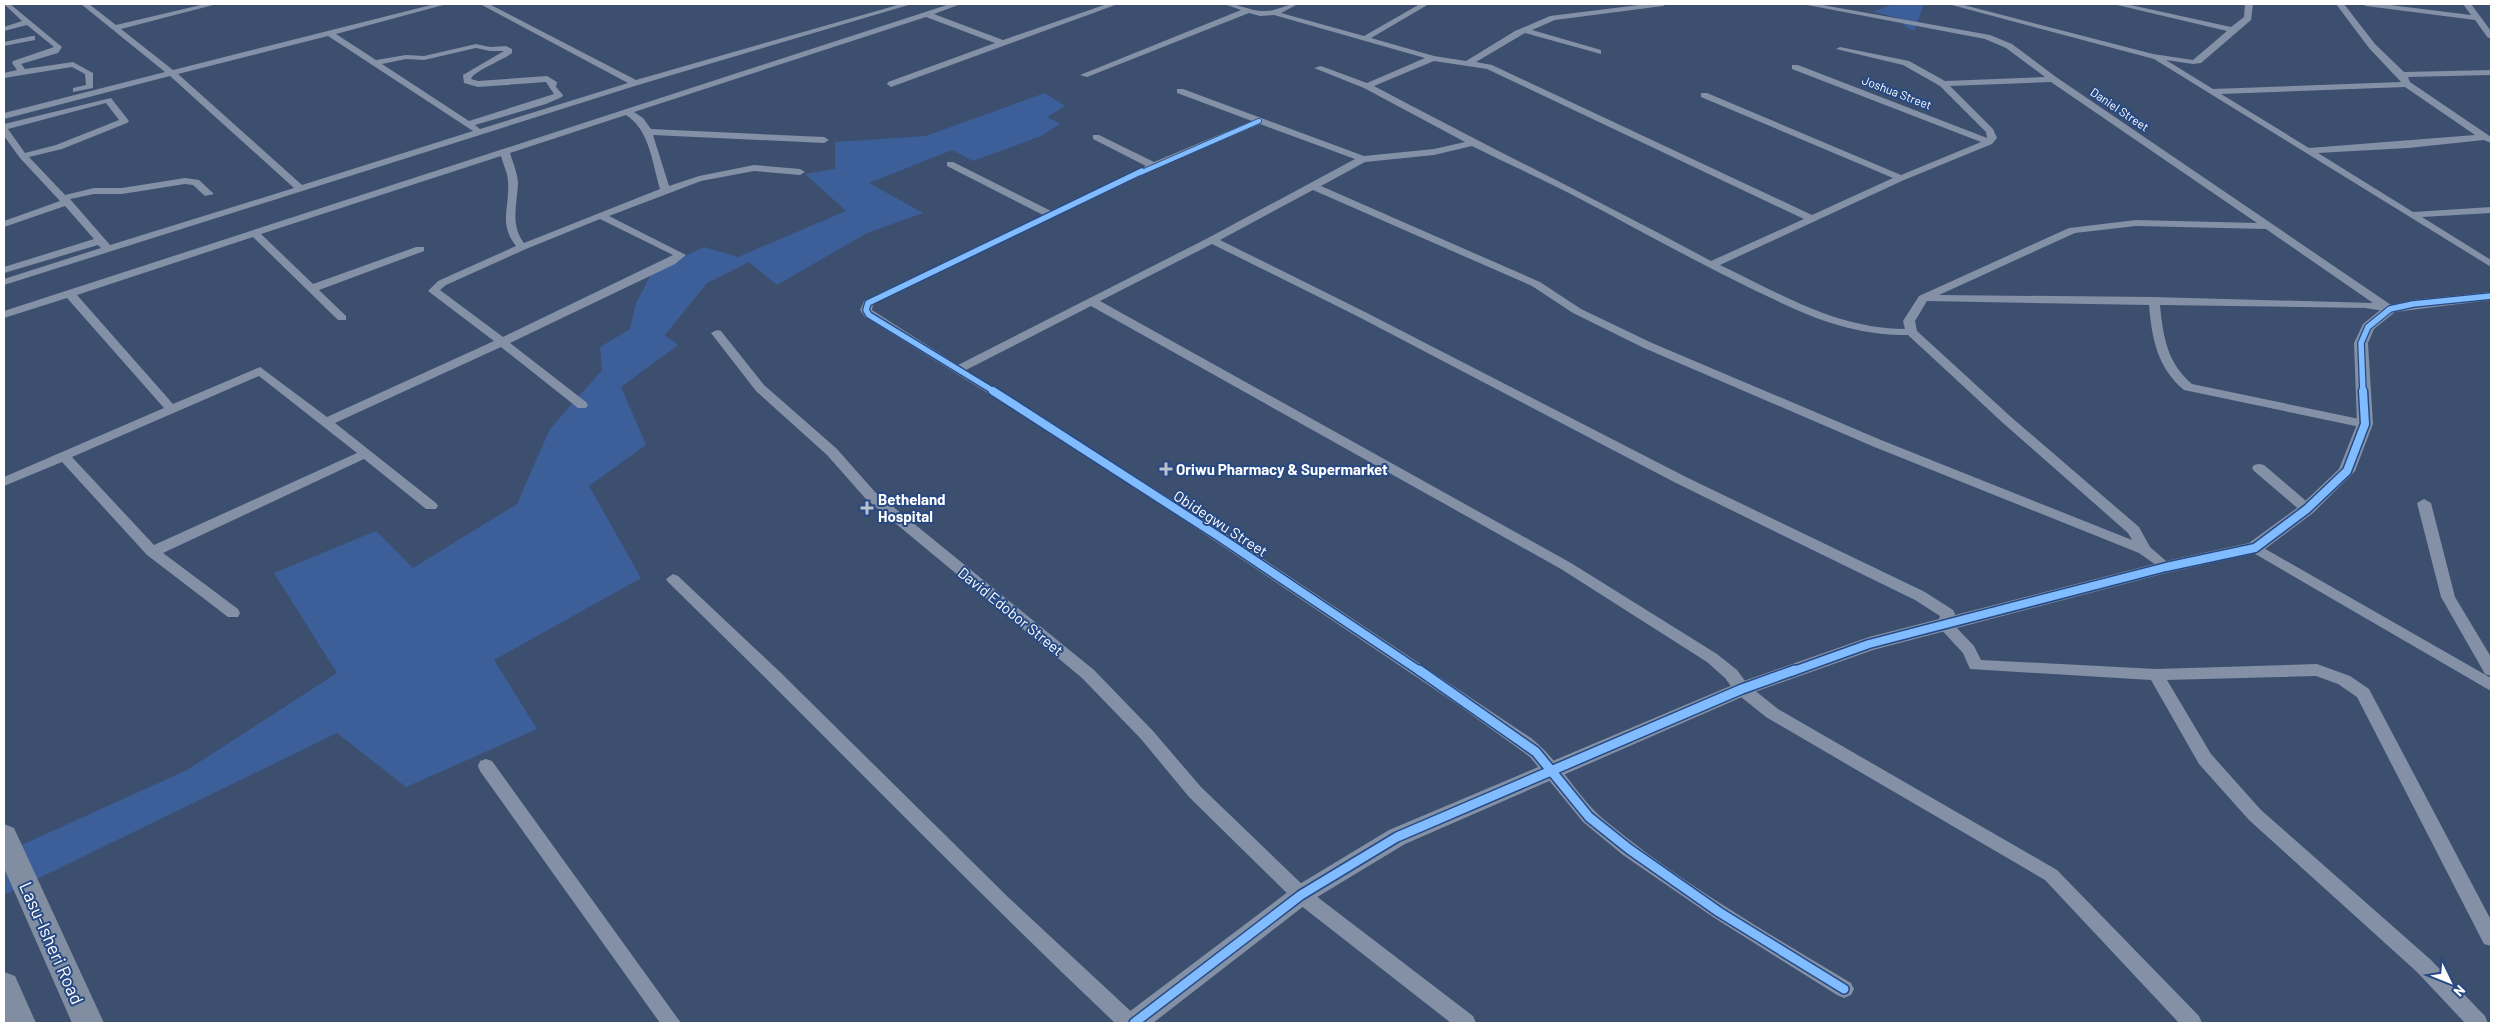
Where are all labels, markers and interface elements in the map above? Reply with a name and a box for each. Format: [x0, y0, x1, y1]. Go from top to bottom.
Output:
street label: Joshua Street [1860, 72, 1934, 112]
street label: Daniel Street [2088, 84, 2152, 134]
place label: Oriwu Pharmacy & Supermarket [1176, 460, 1388, 478]
marker: Oriwu Pharmacy & Supermarket [1160, 463, 1172, 475]
street label: Obidegwu Street [1171, 486, 1271, 560]
place label: Betheland Hospital [878, 490, 946, 525]
marker: Betheland Hospital [860, 501, 874, 515]
street label: David Edobor Street [955, 563, 1067, 659]
street label: Lasu-Isheri Road [15, 878, 89, 1008]
north arrow [2425, 957, 2475, 1007]
text: N [2450, 982, 2469, 1000]

